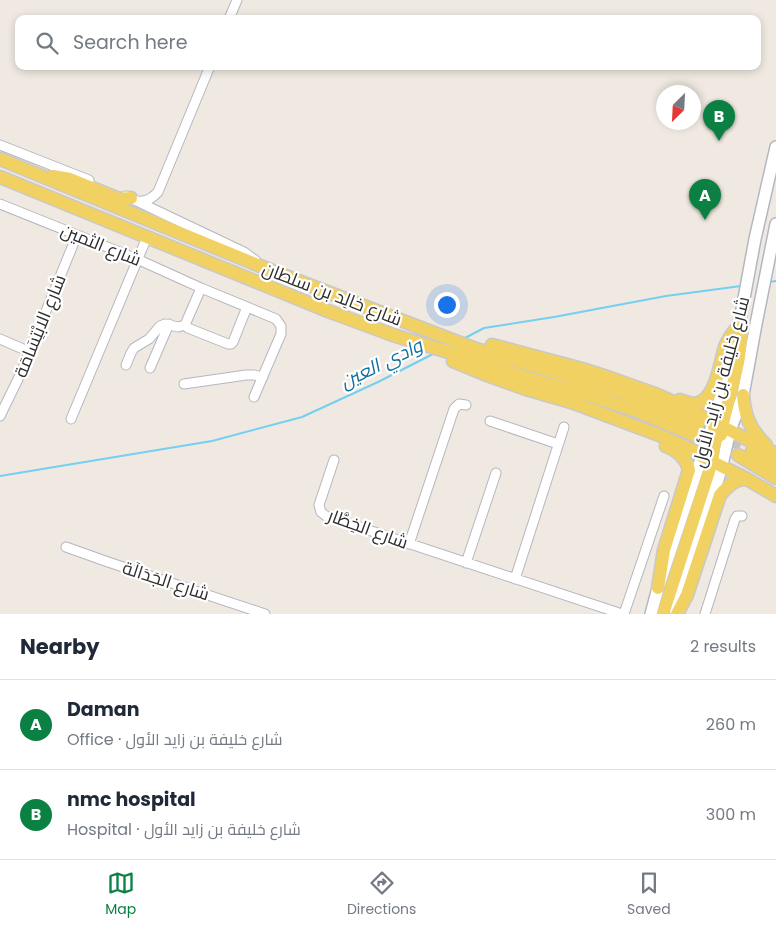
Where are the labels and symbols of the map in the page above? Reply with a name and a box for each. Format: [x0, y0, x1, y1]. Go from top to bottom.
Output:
north arrow [656, 85, 701, 130]
pin: B [703, 100, 735, 141]
pin: A [689, 179, 721, 220]
street label: شارع الثمين [57, 217, 145, 272]
street label: شارع خالِد بن سلطان [259, 255, 406, 332]
street label: شارع الابْتِسَامَة [8, 271, 72, 381]
your location [434, 292, 460, 318]
street label: شارع خليفة بن زايد الأول [686, 293, 755, 470]
water label: وادي العين [335, 331, 429, 397]
street label: شارع الخِطَّار [324, 502, 412, 555]
street label: شارع الجَدَالَة [119, 555, 213, 606]

